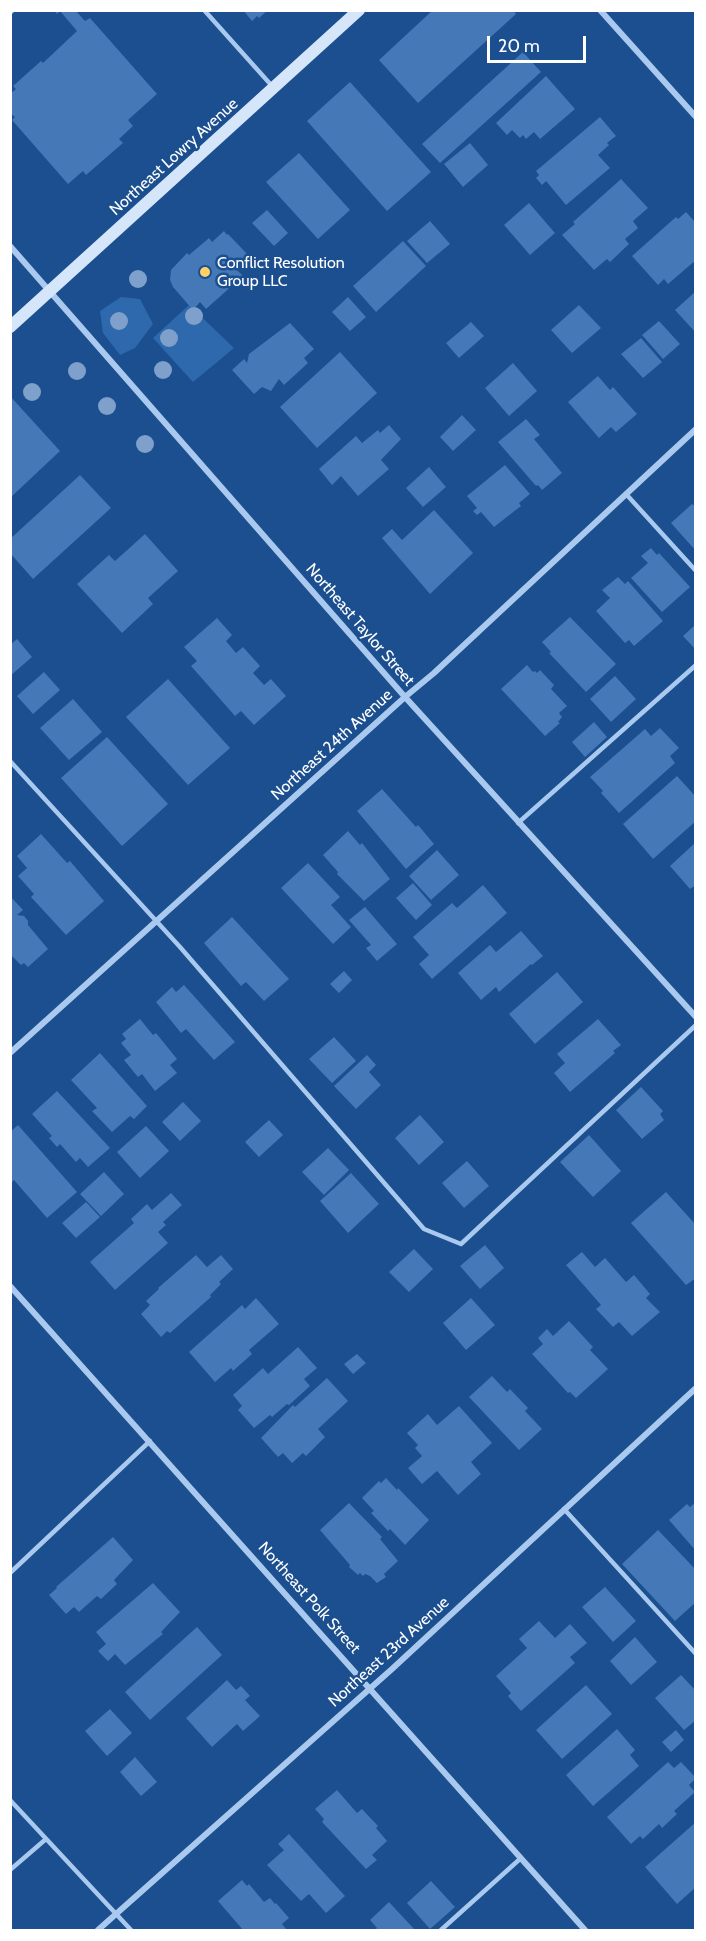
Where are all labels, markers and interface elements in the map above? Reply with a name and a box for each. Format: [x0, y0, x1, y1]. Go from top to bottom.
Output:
scale bar [490, 24, 589, 62]
text: 20 m [498, 35, 540, 57]
street label: Northeast Lowry Avenue [106, 94, 242, 220]
place label: Conflict Resolution Group LLC [217, 253, 345, 291]
marker: Conflict Resolution Group LLC [198, 265, 212, 279]
street label: Northeast Taylor Street [302, 560, 418, 690]
street label: Northeast 24th Avenue [267, 686, 397, 804]
street label: Northeast Polk Street [254, 1538, 364, 1658]
street label: Northeast 23rd Avenue [325, 1593, 453, 1711]

